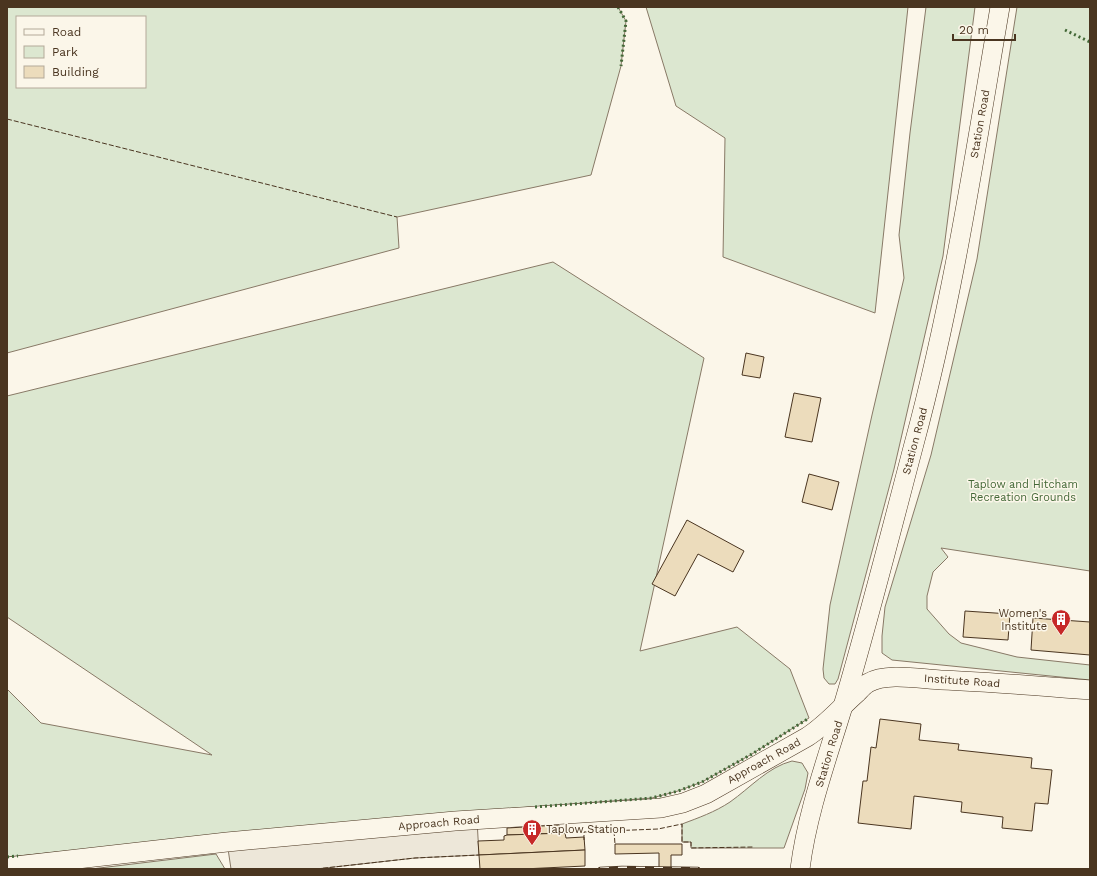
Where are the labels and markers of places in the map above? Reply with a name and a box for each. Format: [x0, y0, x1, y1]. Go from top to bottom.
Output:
place label: Women's Institute [999, 607, 1047, 633]
building icon: Women's Institute [1050, 608, 1072, 636]
building icon: Taplow Station [521, 818, 543, 846]
place label: Taplow Station [546, 823, 626, 836]

